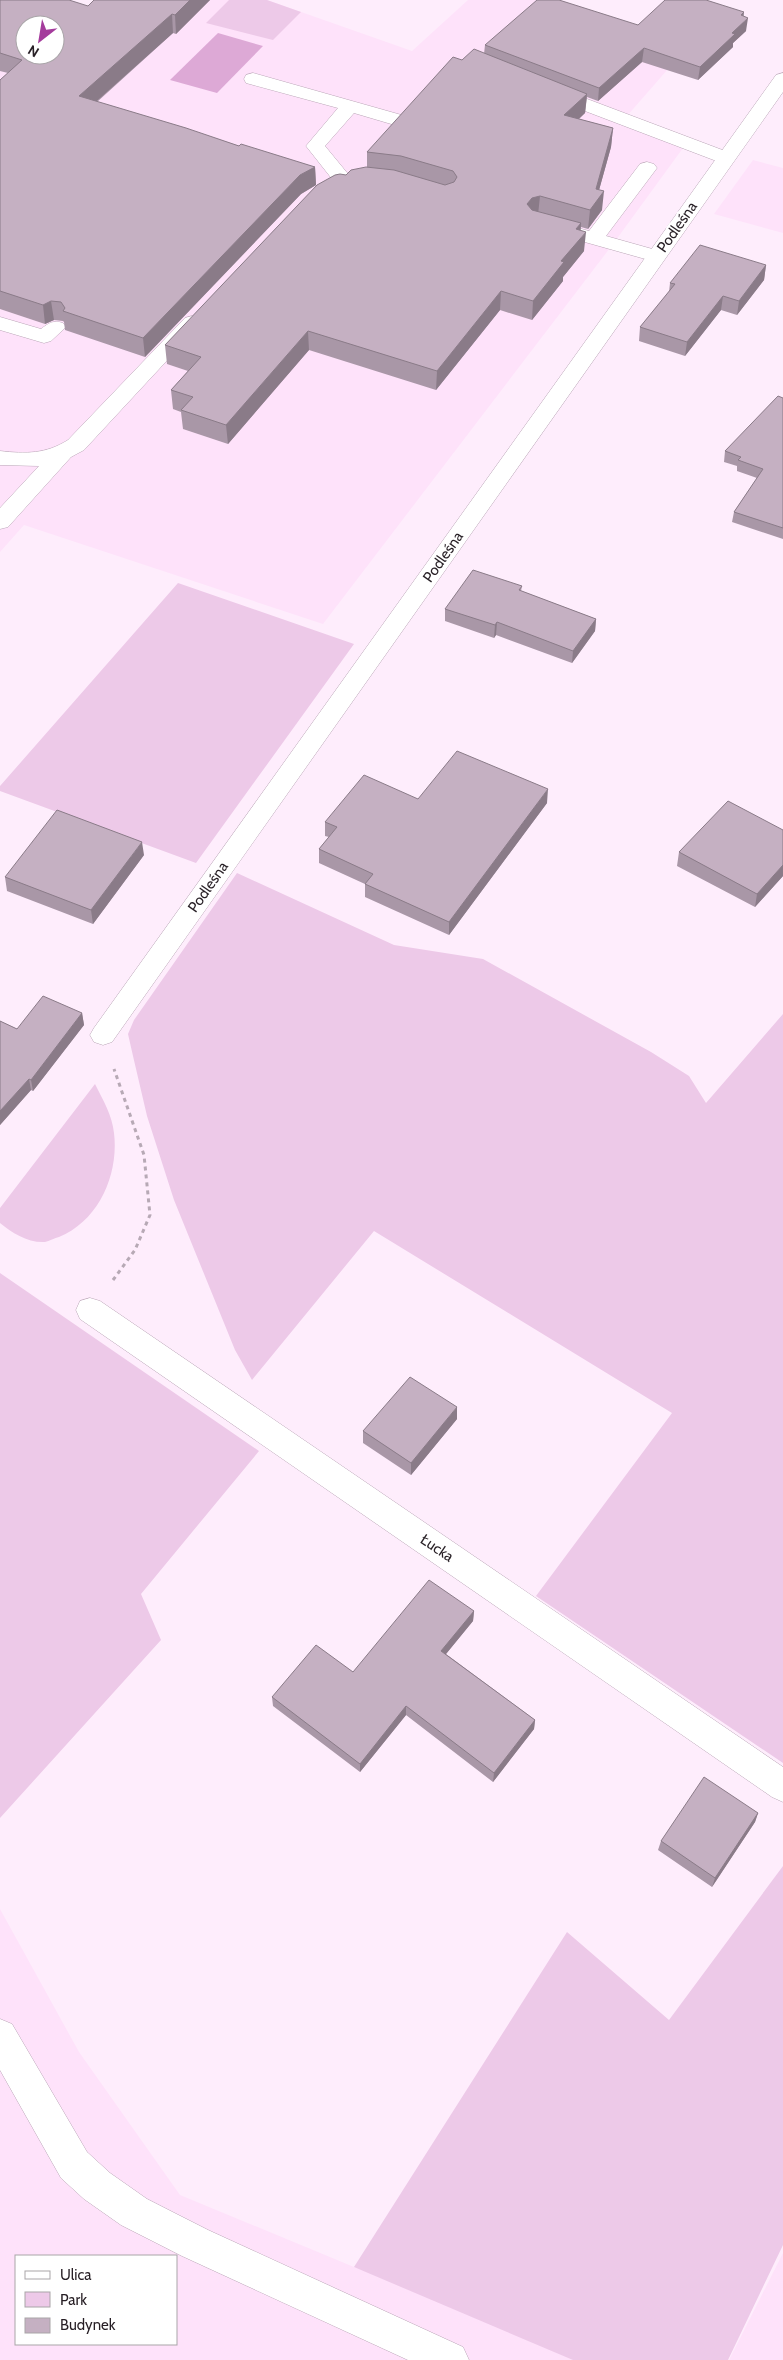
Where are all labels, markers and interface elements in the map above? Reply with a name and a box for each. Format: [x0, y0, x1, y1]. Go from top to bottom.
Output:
north arrow [15, 15, 65, 65]
text: N [24, 41, 42, 61]
street label: Podleśna [653, 197, 701, 256]
street label: Podleśna [419, 527, 467, 586]
street label: Podleśna [184, 857, 232, 916]
street label: Łucka [417, 1530, 458, 1566]
legend [15, 2255, 178, 2345]
text: Ulica [60, 2266, 92, 2284]
text: Park [60, 2291, 87, 2309]
text: Budynek [60, 2316, 116, 2334]

